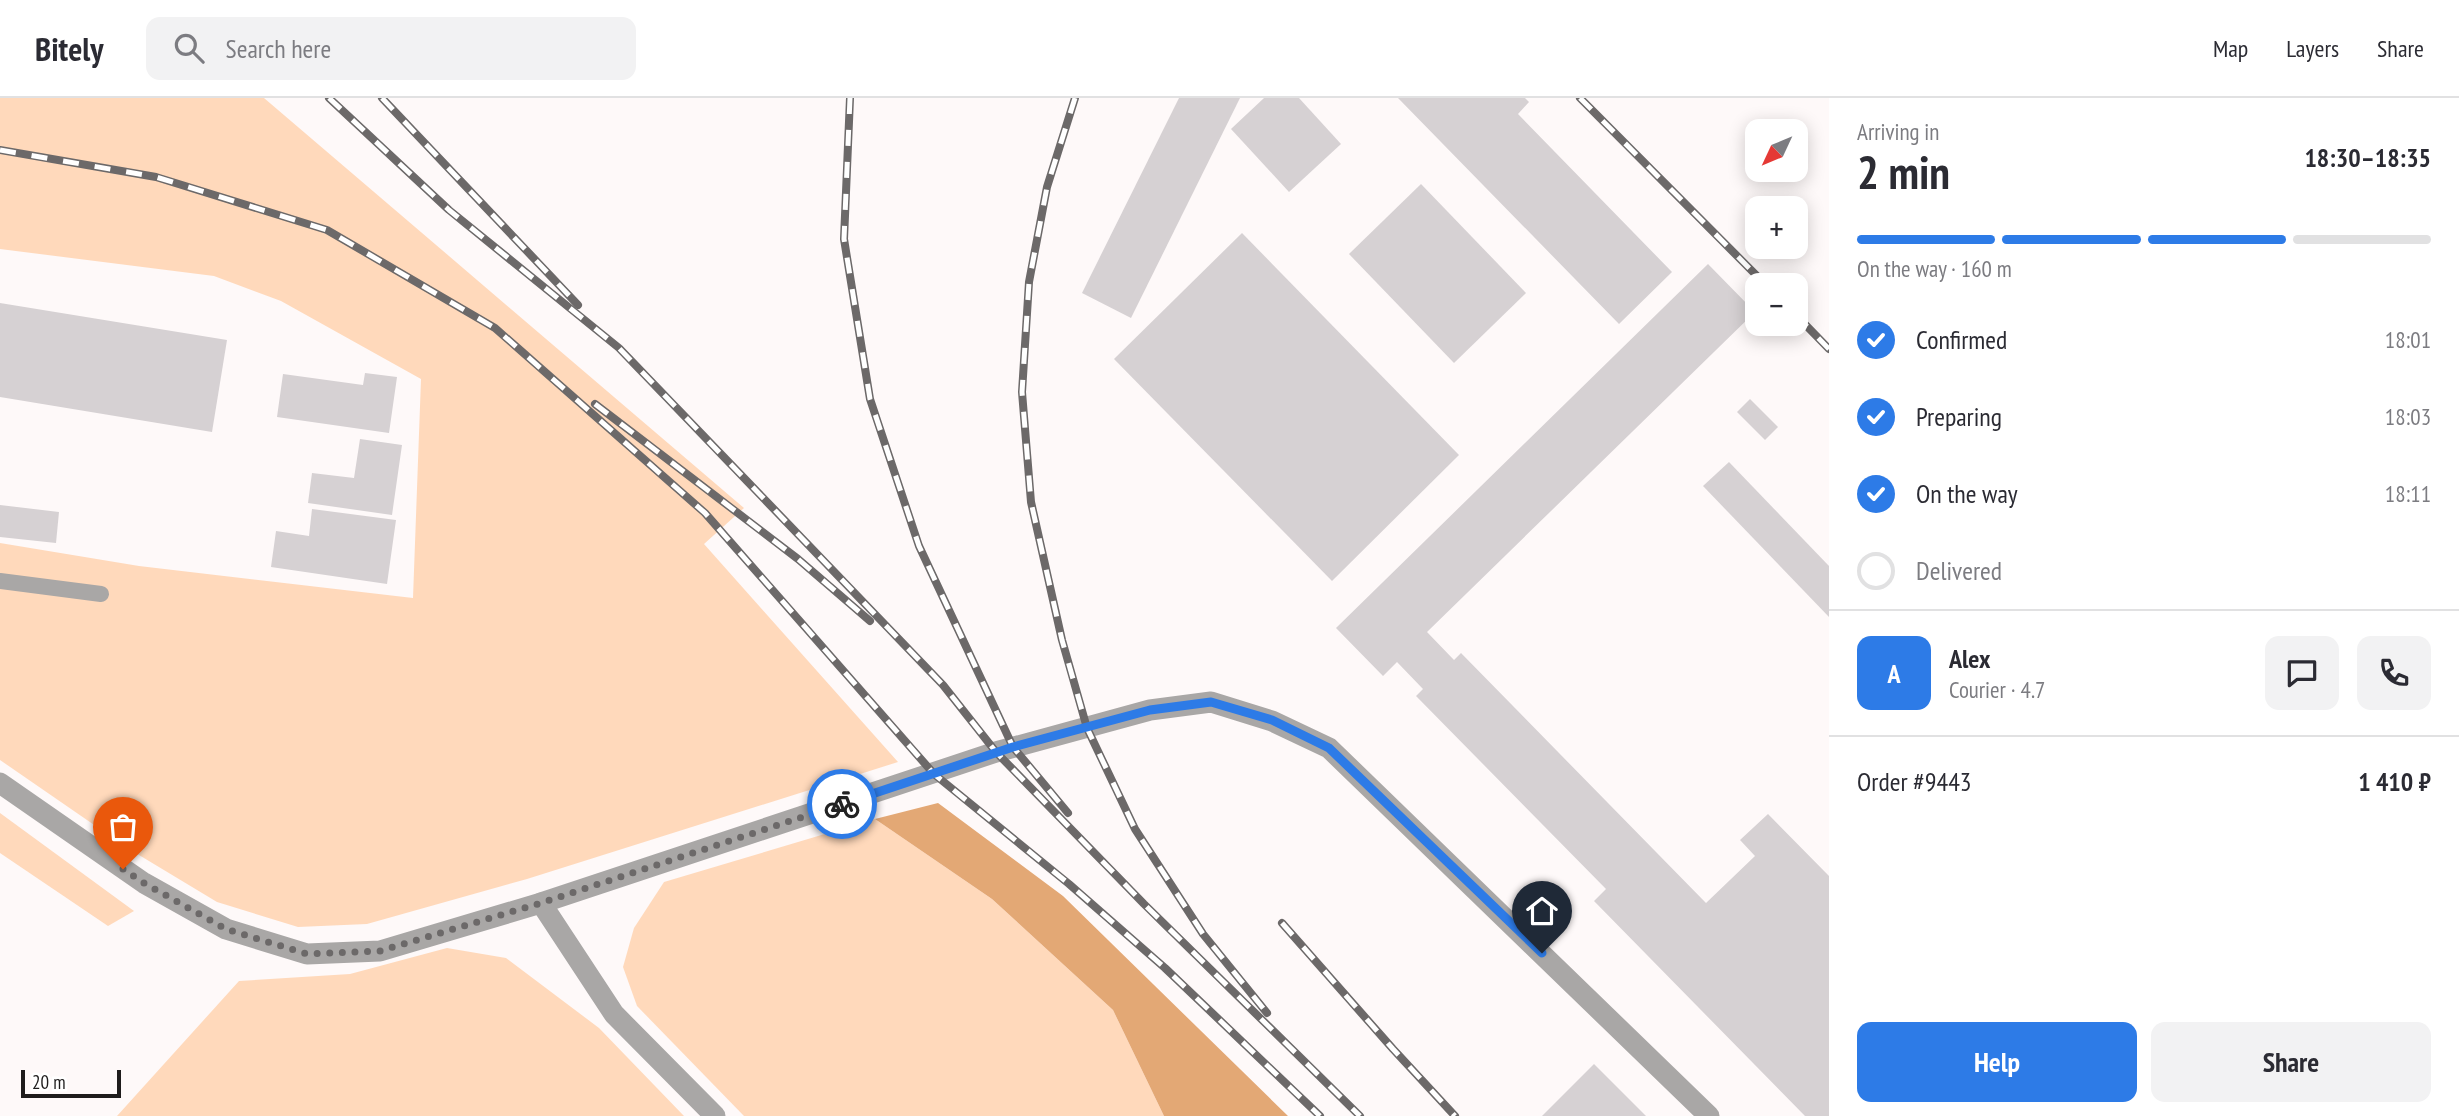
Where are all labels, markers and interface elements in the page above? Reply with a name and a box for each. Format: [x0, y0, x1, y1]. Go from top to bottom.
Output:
search box [146, 17, 636, 80]
text: Bitely [35, 27, 104, 70]
icon: search [170, 29, 208, 67]
text: Search here [226, 32, 331, 65]
text: Map [2213, 33, 2248, 64]
text: Layers [2286, 33, 2339, 64]
text: Share [2377, 33, 2424, 64]
text: Arriving in [1857, 117, 1939, 146]
north arrow [1745, 119, 1808, 182]
map controls [1745, 119, 1808, 336]
text: 18:30–18:35 [2304, 141, 2431, 174]
text: 2 min [1857, 142, 1950, 202]
button: + [1745, 196, 1808, 259]
text: On the way · 160 m [1857, 254, 2012, 283]
button: − [1745, 273, 1808, 336]
icon: check [1857, 321, 1895, 359]
text: Confirmed [1916, 323, 2007, 356]
text: 18:01 [2385, 325, 2431, 354]
icon: check [1857, 398, 1895, 436]
text: Preparing [1916, 400, 2002, 433]
text: 18:03 [2385, 402, 2431, 431]
icon: check [1857, 475, 1895, 513]
text: On the way [1916, 477, 2018, 510]
text: 18:11 [2385, 479, 2431, 508]
text: Delivered [1916, 554, 2002, 587]
button: chat [2265, 636, 2339, 710]
button: phone [2357, 636, 2431, 710]
text: Alex [1949, 642, 1990, 675]
text: A [1887, 657, 1901, 690]
text: Courier · 4.7 [1949, 675, 2045, 704]
text: Order #9443 [1857, 765, 1972, 798]
text: 1 410 ₽ [2358, 765, 2431, 798]
courier [807, 769, 877, 839]
icon: bike [823, 785, 861, 823]
pin [93, 797, 153, 869]
icon: bag [104, 808, 142, 846]
pin [1512, 881, 1572, 953]
icon: home [1523, 892, 1561, 930]
button: Help [1857, 1022, 2137, 1102]
button: Share [2151, 1022, 2431, 1102]
scale bar [21, 1067, 121, 1099]
text: 20 m [32, 1070, 66, 1094]

